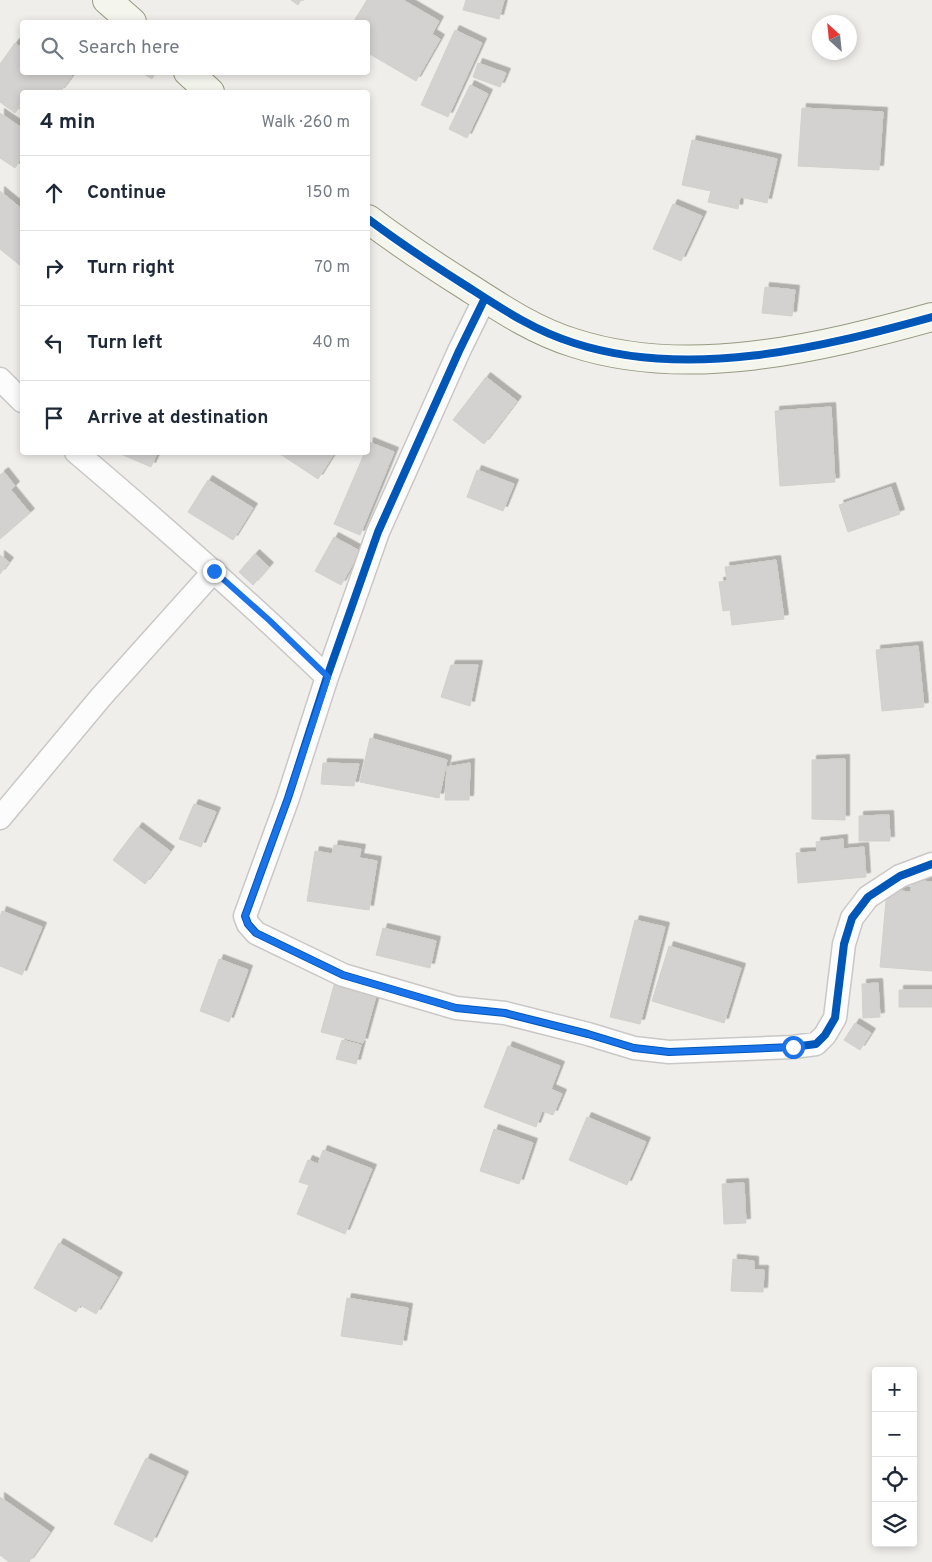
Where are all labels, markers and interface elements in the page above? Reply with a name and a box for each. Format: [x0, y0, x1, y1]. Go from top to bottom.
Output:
north arrow [812, 15, 857, 60]
search box [20, 20, 370, 75]
icon: search [38, 34, 66, 62]
text: Search here [78, 36, 180, 60]
text: 4 min [40, 109, 96, 136]
text: Walk · 260 m [261, 113, 350, 133]
icon: ahead [40, 179, 68, 207]
text: Continue [87, 181, 166, 205]
text: 150 m [307, 183, 350, 203]
icon: right [40, 254, 68, 282]
text: Turn right [87, 256, 175, 280]
text: 70 m [315, 258, 350, 278]
icon: left [40, 329, 68, 357]
text: Turn left [87, 331, 163, 355]
text: 40 m [312, 333, 350, 353]
icon: arrive [40, 404, 68, 432]
text: Arrive at destination [87, 406, 268, 430]
route end [203, 560, 226, 583]
route start [782, 1036, 805, 1059]
map controls [872, 1367, 917, 1547]
button: + [872, 1367, 917, 1412]
button: − [872, 1412, 917, 1457]
button: locate [872, 1457, 917, 1502]
button: layers [872, 1502, 917, 1547]

